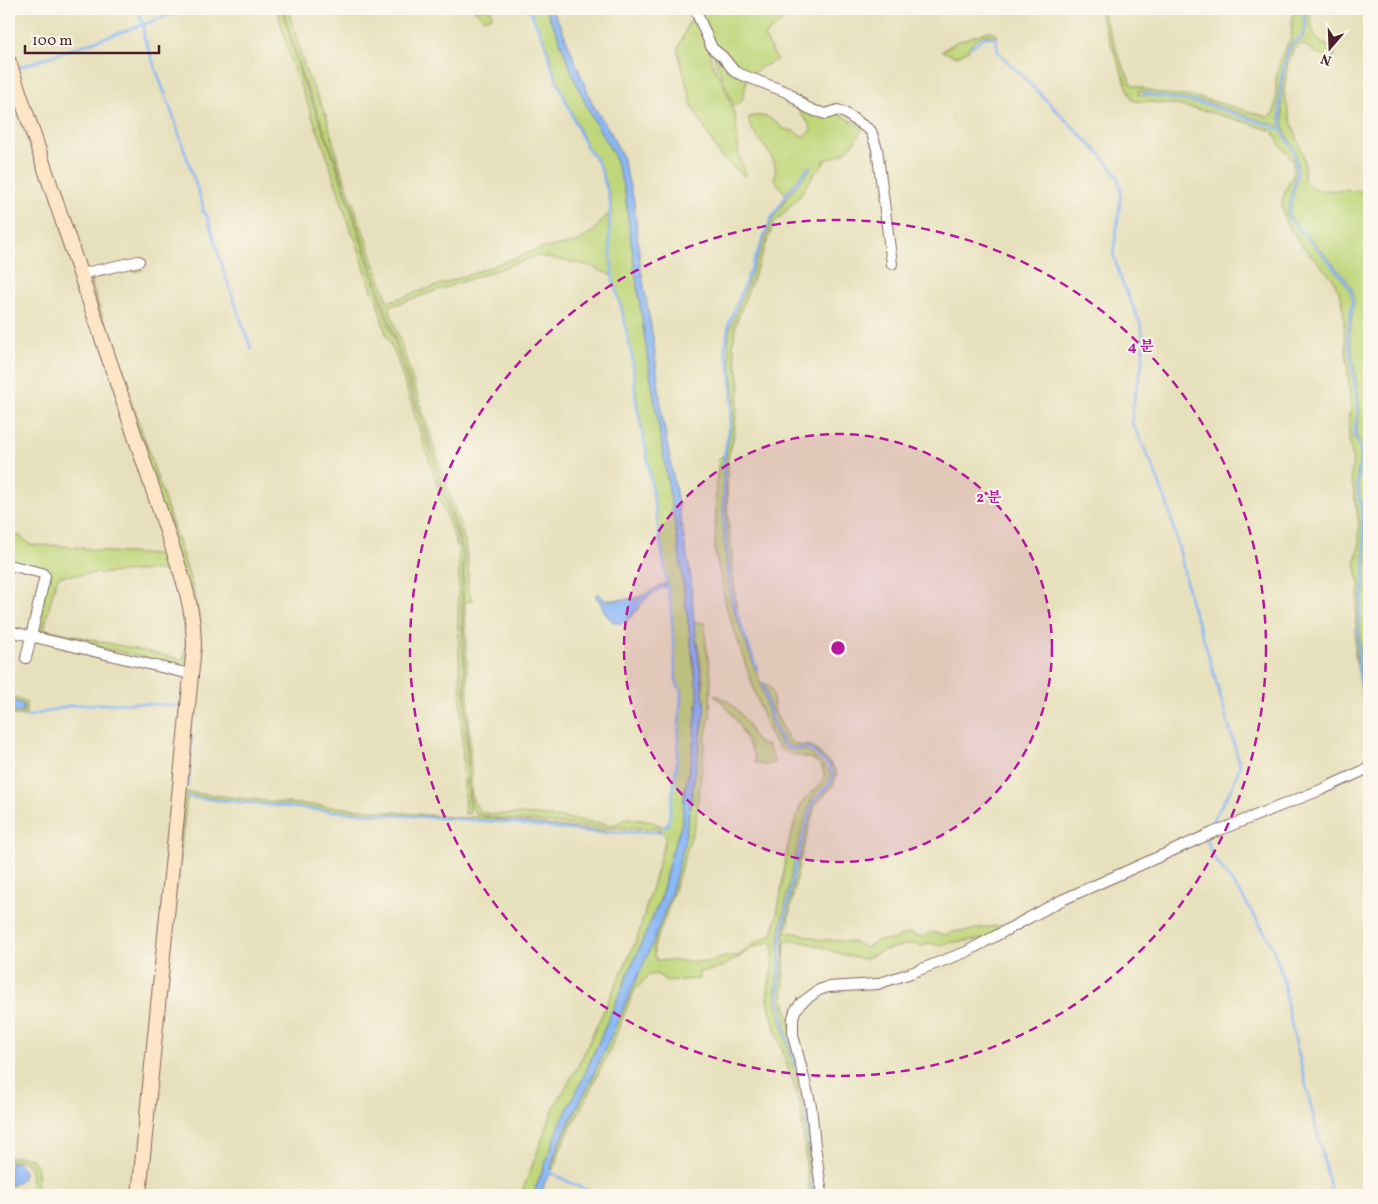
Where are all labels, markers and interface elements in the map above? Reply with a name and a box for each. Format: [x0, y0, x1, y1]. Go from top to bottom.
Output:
scale bar [25, 22, 159, 54]
north arrow [1306, 22, 1356, 72]
text: 100 m [32, 31, 72, 52]
text: N [1318, 48, 1334, 70]
text: 4 분 [1128, 337, 1154, 358]
text: 2 분 [976, 488, 1002, 509]
centre of rings [829, 639, 847, 657]

